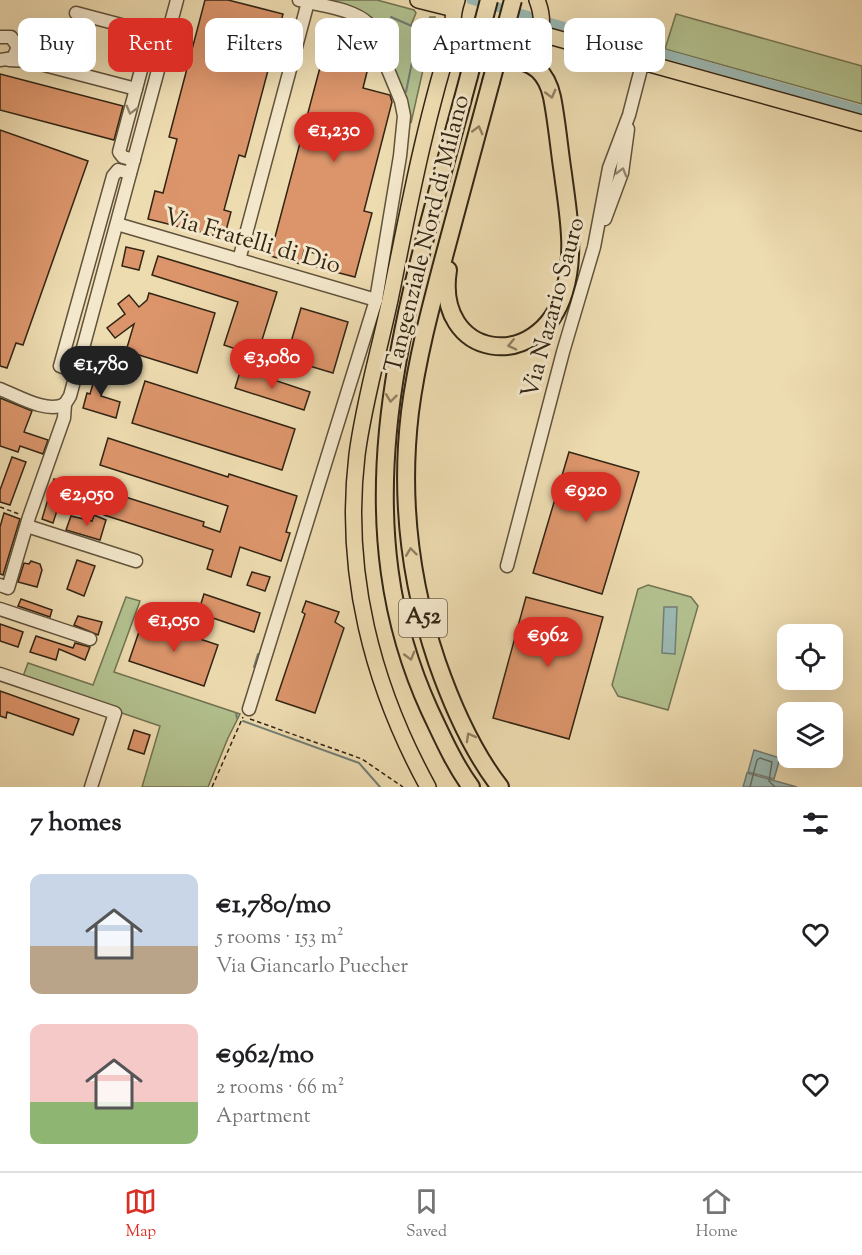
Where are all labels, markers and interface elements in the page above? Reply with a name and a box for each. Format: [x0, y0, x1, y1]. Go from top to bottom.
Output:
chip: Buy [18, 18, 96, 72]
chip: Rent [108, 18, 193, 72]
chip: Filters [205, 18, 303, 72]
chip: New [315, 18, 399, 72]
chip: Apartment [411, 18, 552, 72]
chip: House [564, 18, 665, 72]
one-way arrow [543, 89, 556, 99]
street label: Tangenziale Nord di Milano [377, 91, 479, 377]
one-way arrow [125, 104, 138, 114]
pin: €1,230 [285, 112, 383, 163]
text: €1,230 [308, 117, 360, 146]
one-way arrow [471, 125, 483, 136]
one-way arrow [614, 167, 627, 177]
street label: Via Fratelli di Dio [160, 200, 344, 284]
street label: Via Nazario Sauro [514, 214, 594, 402]
one-way arrow [507, 338, 517, 351]
pin: €3,080 [223, 339, 321, 390]
text: €3,080 [244, 344, 300, 373]
pin: €1,780 [52, 346, 150, 397]
text: €1,780 [74, 351, 128, 380]
one-way arrow [385, 393, 397, 402]
pin: €920 [550, 472, 622, 523]
pin: €2,050 [38, 476, 136, 527]
text: €920 [565, 477, 607, 506]
text: €2,050 [60, 481, 114, 510]
one-way arrow [406, 548, 418, 557]
road number: A52 [399, 599, 447, 637]
pin: €1,050 [125, 602, 223, 653]
text: €1,050 [148, 607, 200, 636]
pin: €962 [512, 617, 584, 668]
text: €962 [527, 622, 569, 651]
map controls [777, 624, 843, 768]
button: locate [777, 624, 843, 690]
one-way arrow [402, 651, 415, 661]
button: layers [777, 702, 843, 768]
one-way arrow [466, 733, 477, 743]
text: 7 homes [30, 805, 121, 842]
icon: filters [799, 807, 832, 840]
text: €1,780/mo [216, 887, 331, 924]
icon: home [78, 898, 150, 970]
icon: heart [799, 918, 832, 951]
text: 5 rooms · 153 m² [216, 924, 344, 953]
text: Via Giancarlo Puecher [216, 953, 408, 982]
text: €962/mo [216, 1037, 314, 1074]
icon: home [78, 1048, 150, 1120]
icon: heart [799, 1068, 832, 1101]
text: 2 rooms · 66 m² [216, 1074, 344, 1103]
text: Apartment [216, 1103, 311, 1132]
tab: Map [124, 1185, 157, 1244]
tab: Saved [406, 1185, 447, 1244]
tab: Home [696, 1185, 738, 1244]

